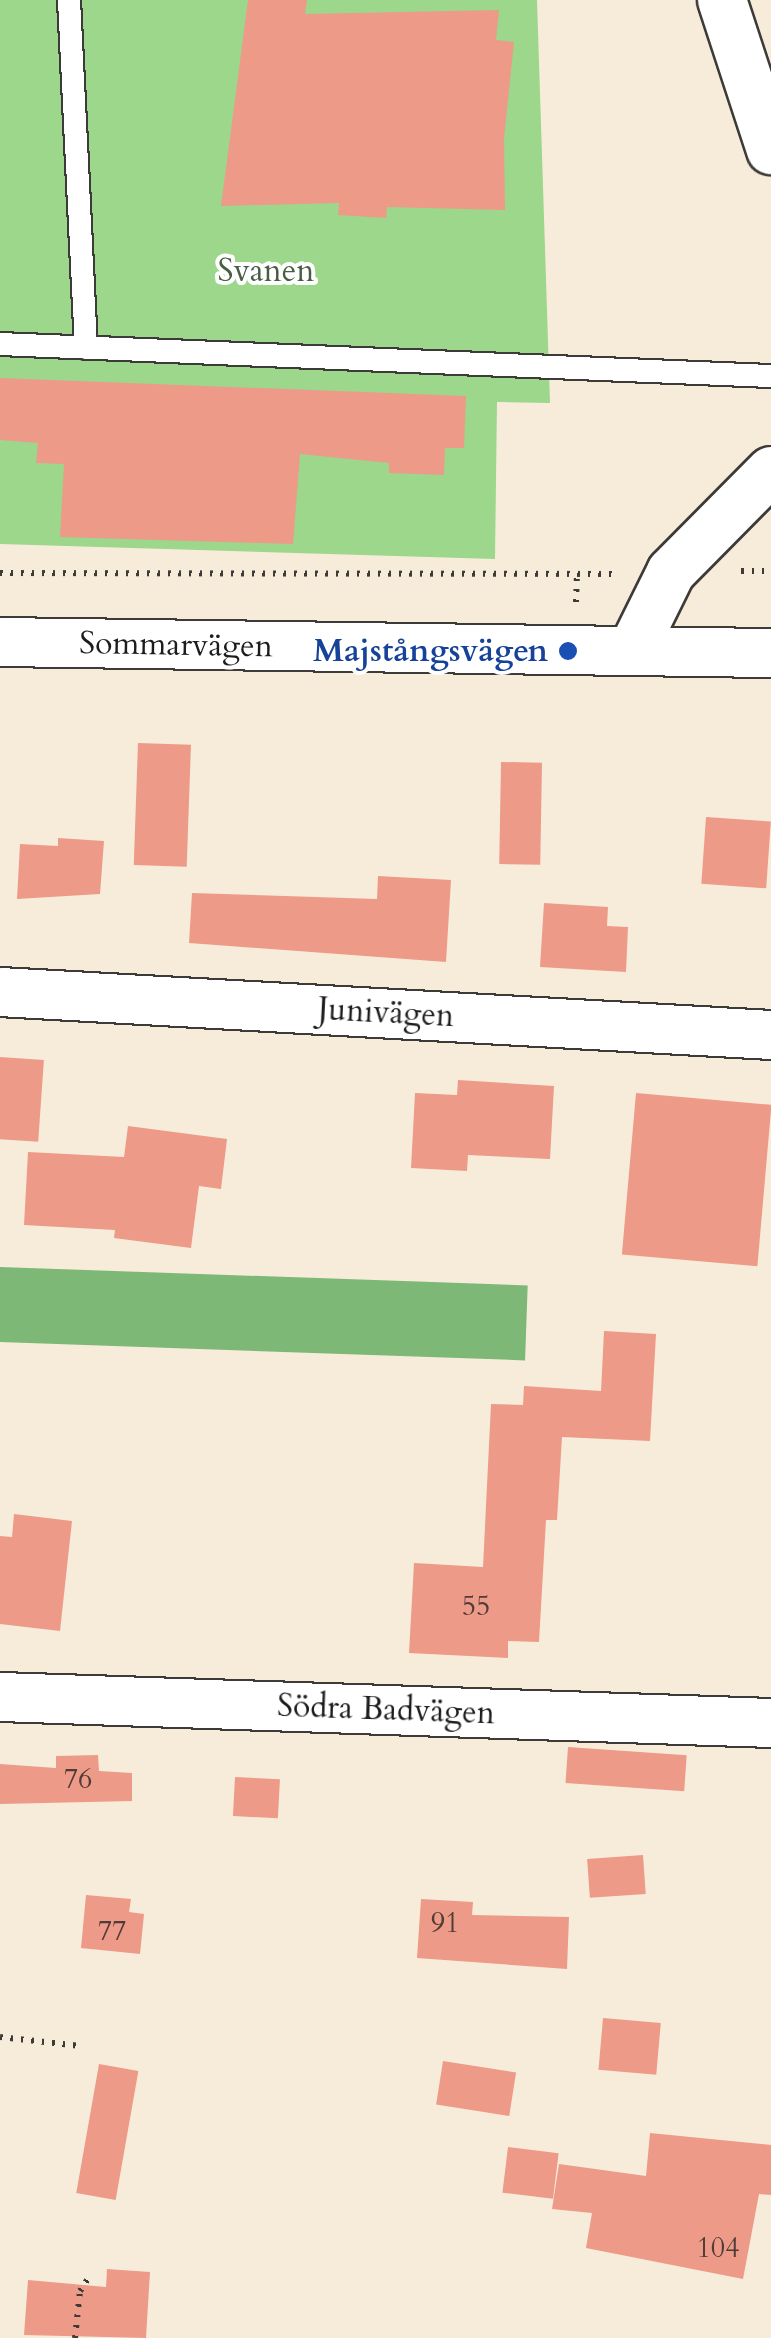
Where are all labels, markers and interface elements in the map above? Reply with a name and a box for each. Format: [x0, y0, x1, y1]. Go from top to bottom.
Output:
park label: Svanen [218, 252, 314, 290]
street label: Sommarvägen [79, 624, 273, 666]
place label: Majstångsvägen [313, 632, 548, 670]
marker: Majstångsvägen [557, 640, 579, 662]
street label: Junivägen [317, 990, 455, 1036]
house number: 55 [462, 1589, 490, 1623]
street label: Södra Badvägen [276, 1687, 496, 1733]
house number: 76 [64, 1762, 92, 1796]
house number: 91 [431, 1906, 459, 1940]
house number: 77 [98, 1914, 126, 1948]
house number: 104 [696, 2231, 740, 2265]

